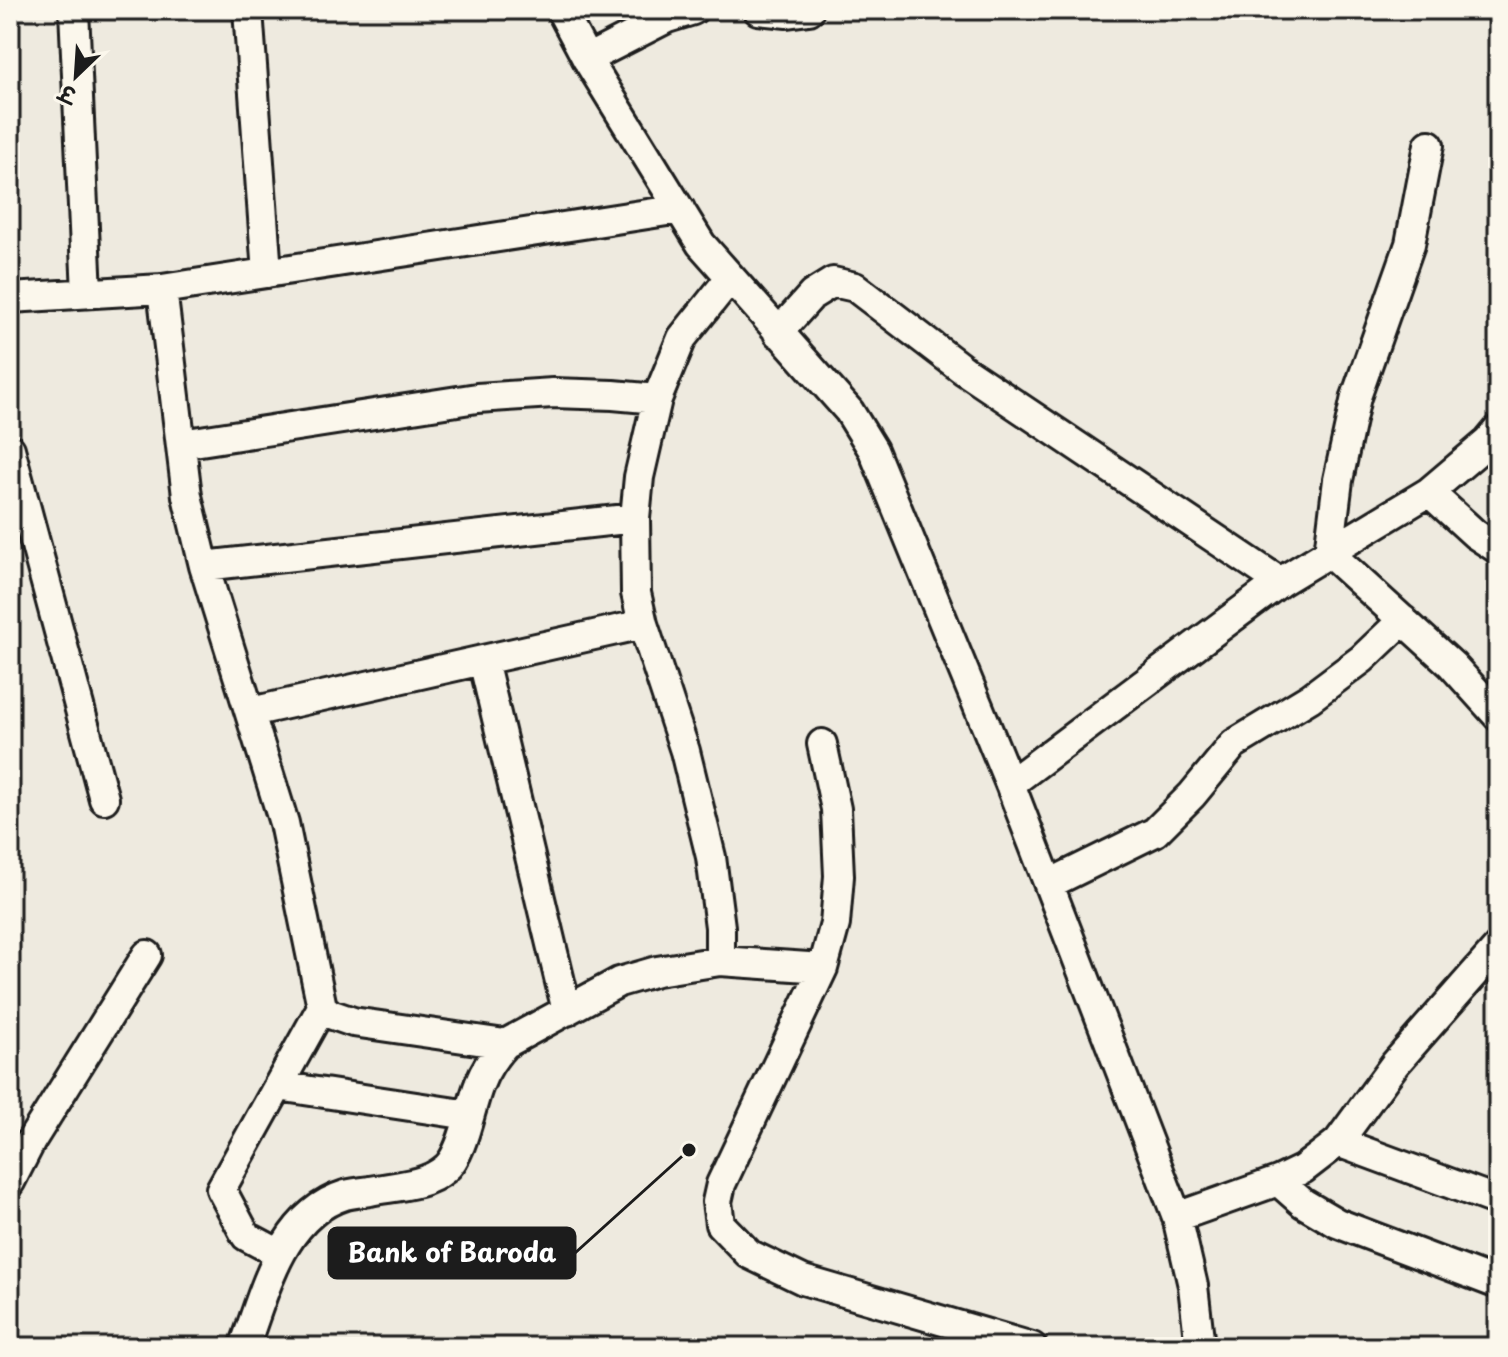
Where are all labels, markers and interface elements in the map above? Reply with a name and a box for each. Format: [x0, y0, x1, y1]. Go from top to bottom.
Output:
north arrow [36, 36, 116, 116]
text: उ [51, 76, 82, 114]
callout: Bank of Baroda [329, 1228, 575, 1278]
text: Bank of Baroda [347, 1232, 557, 1271]

